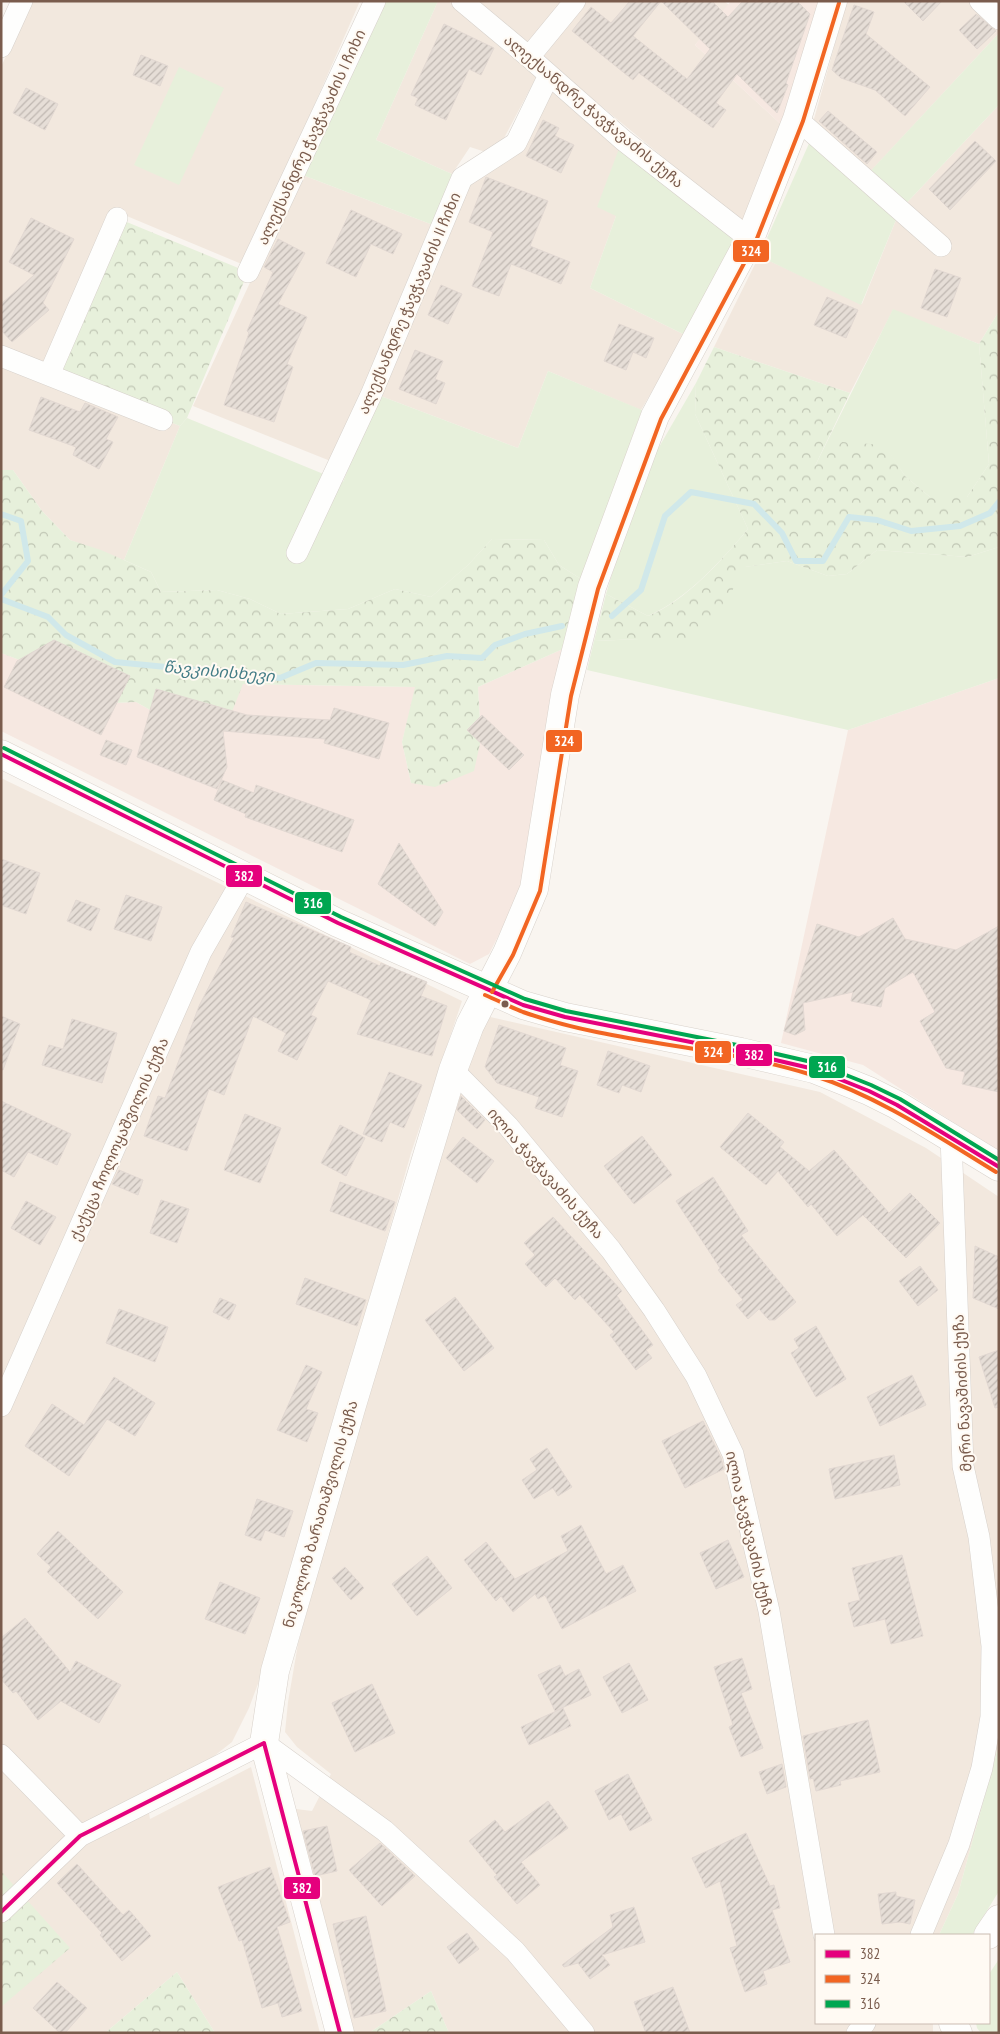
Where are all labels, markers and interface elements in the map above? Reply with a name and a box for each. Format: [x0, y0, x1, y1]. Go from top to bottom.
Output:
street label: ალექსანდრე ჭავჭავაძის I ჩიხი [253, 26, 369, 248]
street label: ალექსანდრე ჭავჭავაძის ქუჩა [500, 30, 688, 192]
street label: ალექსანდრე ჭავჭავაძის II ჩიხი [354, 189, 464, 417]
line badge: 324 [732, 239, 770, 263]
text: 324 [741, 242, 761, 260]
water label: წავკისისხევი [163, 656, 276, 686]
line badge: 324 [545, 729, 583, 753]
text: 324 [554, 732, 574, 750]
line badge: 382 [225, 864, 263, 888]
text: 382 [234, 867, 254, 885]
line badge: 316 [294, 891, 332, 915]
text: 316 [303, 894, 323, 912]
unlabelled marker [500, 999, 510, 1009]
street label: ქაქუცა ჩოლოყაშვილის ქუჩა [65, 1034, 173, 1244]
line badge: 324 [694, 1040, 732, 1064]
text: 324 [703, 1043, 723, 1061]
line badge: 382 [735, 1043, 773, 1067]
text: 382 [744, 1046, 764, 1064]
line badge: 316 [808, 1055, 846, 1079]
text: 316 [817, 1058, 837, 1076]
street label: ილია ჭავჭავაძის ქუჩა [484, 1103, 608, 1243]
street label: მერი ნავაშიძის ქუჩა [948, 1314, 976, 1472]
street label: ნიკოლოზ ბარათაშვილის ქუჩა [278, 1398, 362, 1630]
street label: ილია ჭავჭავაძის ქუჩა [722, 1449, 778, 1617]
line badge: 382 [283, 1876, 321, 1900]
text: 382 [292, 1879, 312, 1897]
legend [815, 1934, 990, 2024]
text: 382 [860, 1944, 880, 1963]
text: 324 [860, 1969, 881, 1988]
text: 316 [860, 1994, 881, 2013]

